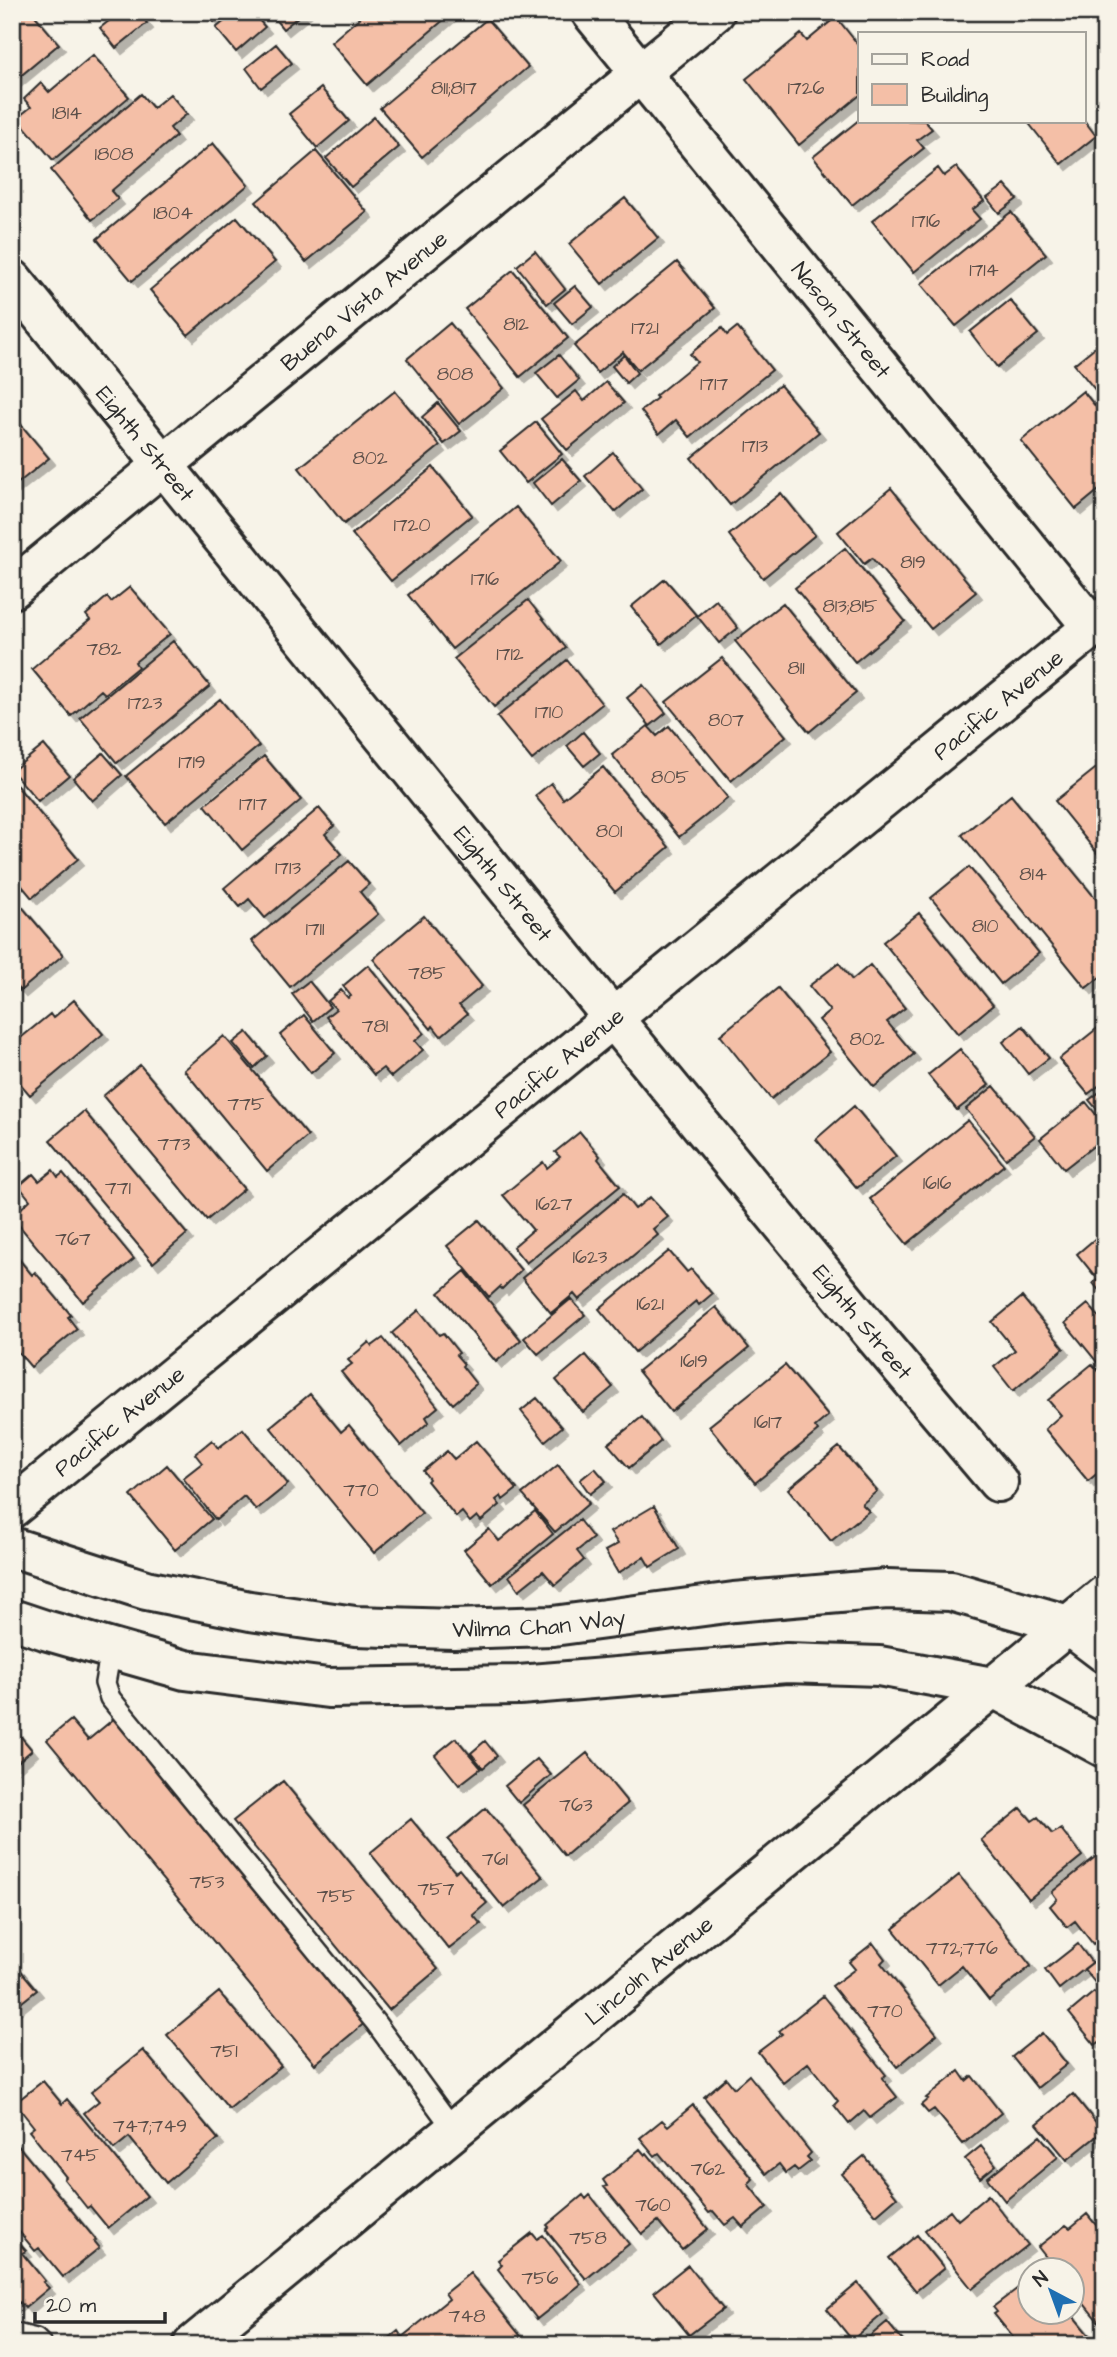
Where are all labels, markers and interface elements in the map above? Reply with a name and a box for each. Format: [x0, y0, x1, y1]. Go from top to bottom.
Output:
legend [858, 32, 1086, 122]
text: Road [921, 45, 969, 74]
house number: 811;817 [431, 75, 477, 102]
house number: 1726 [788, 75, 825, 102]
text: Building [921, 81, 989, 112]
house number: 1814 [52, 100, 82, 127]
house number: 1808 [94, 141, 134, 168]
house number: 1804 [153, 200, 193, 227]
house number: 1716 [912, 208, 940, 235]
street label: Buena Vista Avenue [274, 223, 455, 379]
street label: Nason Street [784, 255, 899, 386]
house number: 1714 [969, 257, 999, 284]
house number: 812 [503, 311, 529, 338]
house number: 1721 [631, 315, 659, 342]
house number: 808 [437, 361, 473, 388]
house number: 1717 [700, 371, 728, 398]
street label: Eighth Street [88, 379, 202, 510]
house number: 1713 [742, 433, 768, 460]
house number: 802 [352, 445, 388, 472]
house number: 1720 [394, 512, 431, 539]
house number: 819 [900, 549, 926, 576]
house number: 1716 [471, 566, 499, 593]
house number: 813;815 [823, 593, 878, 620]
house number: 782 [87, 636, 122, 663]
house number: 1712 [496, 641, 524, 668]
street label: Pacific Avenue [926, 642, 1071, 768]
house number: 811 [787, 655, 805, 682]
house number: 1723 [128, 690, 163, 717]
house number: 1710 [535, 699, 563, 726]
house number: 807 [708, 707, 744, 734]
house number: 1719 [178, 749, 206, 776]
house number: 805 [651, 764, 689, 791]
house number: 1717 [239, 791, 267, 818]
house number: 801 [596, 818, 623, 845]
street label: Eighth Street [446, 819, 560, 950]
house number: 1713 [275, 855, 301, 882]
house number: 814 [1019, 861, 1047, 888]
house number: 810 [972, 913, 998, 940]
house number: 1711 [306, 916, 325, 943]
house number: 785 [408, 960, 446, 987]
street label: Pacific Avenue [487, 1000, 631, 1126]
house number: 781 [362, 1013, 389, 1040]
house number: 802 [849, 1026, 885, 1053]
house number: 775 [228, 1091, 265, 1118]
house number: 773 [157, 1131, 191, 1158]
house number: 1616 [923, 1170, 951, 1197]
house number: 771 [105, 1175, 131, 1202]
house number: 1627 [536, 1191, 573, 1218]
house number: 767 [55, 1226, 91, 1253]
house number: 1623 [573, 1244, 608, 1271]
street label: Eighth Street [805, 1258, 920, 1388]
house number: 1621 [636, 1291, 664, 1318]
house number: 1619 [680, 1348, 708, 1375]
street label: Pacific Avenue [47, 1359, 192, 1485]
house number: 1617 [754, 1409, 783, 1436]
house number: 770 [343, 1477, 379, 1504]
street label: Wilma Chan Way [452, 1602, 628, 1646]
house number: 763 [559, 1792, 593, 1819]
house number: 761 [482, 1846, 509, 1873]
house number: 753 [190, 1869, 225, 1896]
house number: 757 [418, 1876, 455, 1903]
house number: 755 [317, 1883, 356, 1910]
street label: Lincoln Avenue [578, 1909, 720, 2033]
house number: 772;776 [926, 1935, 998, 1962]
house number: 770 [867, 1998, 903, 2025]
house number: 751 [210, 2038, 238, 2065]
house number: 747;749 [113, 2113, 187, 2140]
house number: 745 [61, 2142, 100, 2169]
house number: 762 [691, 2156, 725, 2183]
house number: 760 [635, 2192, 671, 2219]
house number: 758 [569, 2225, 607, 2252]
north arrow [1016, 2256, 1086, 2326]
house number: 756 [521, 2265, 559, 2292]
text: N [1027, 2265, 1054, 2293]
scale bar [35, 2280, 164, 2324]
text: 20 m [46, 2291, 97, 2320]
house number: 748 [449, 2303, 485, 2330]

